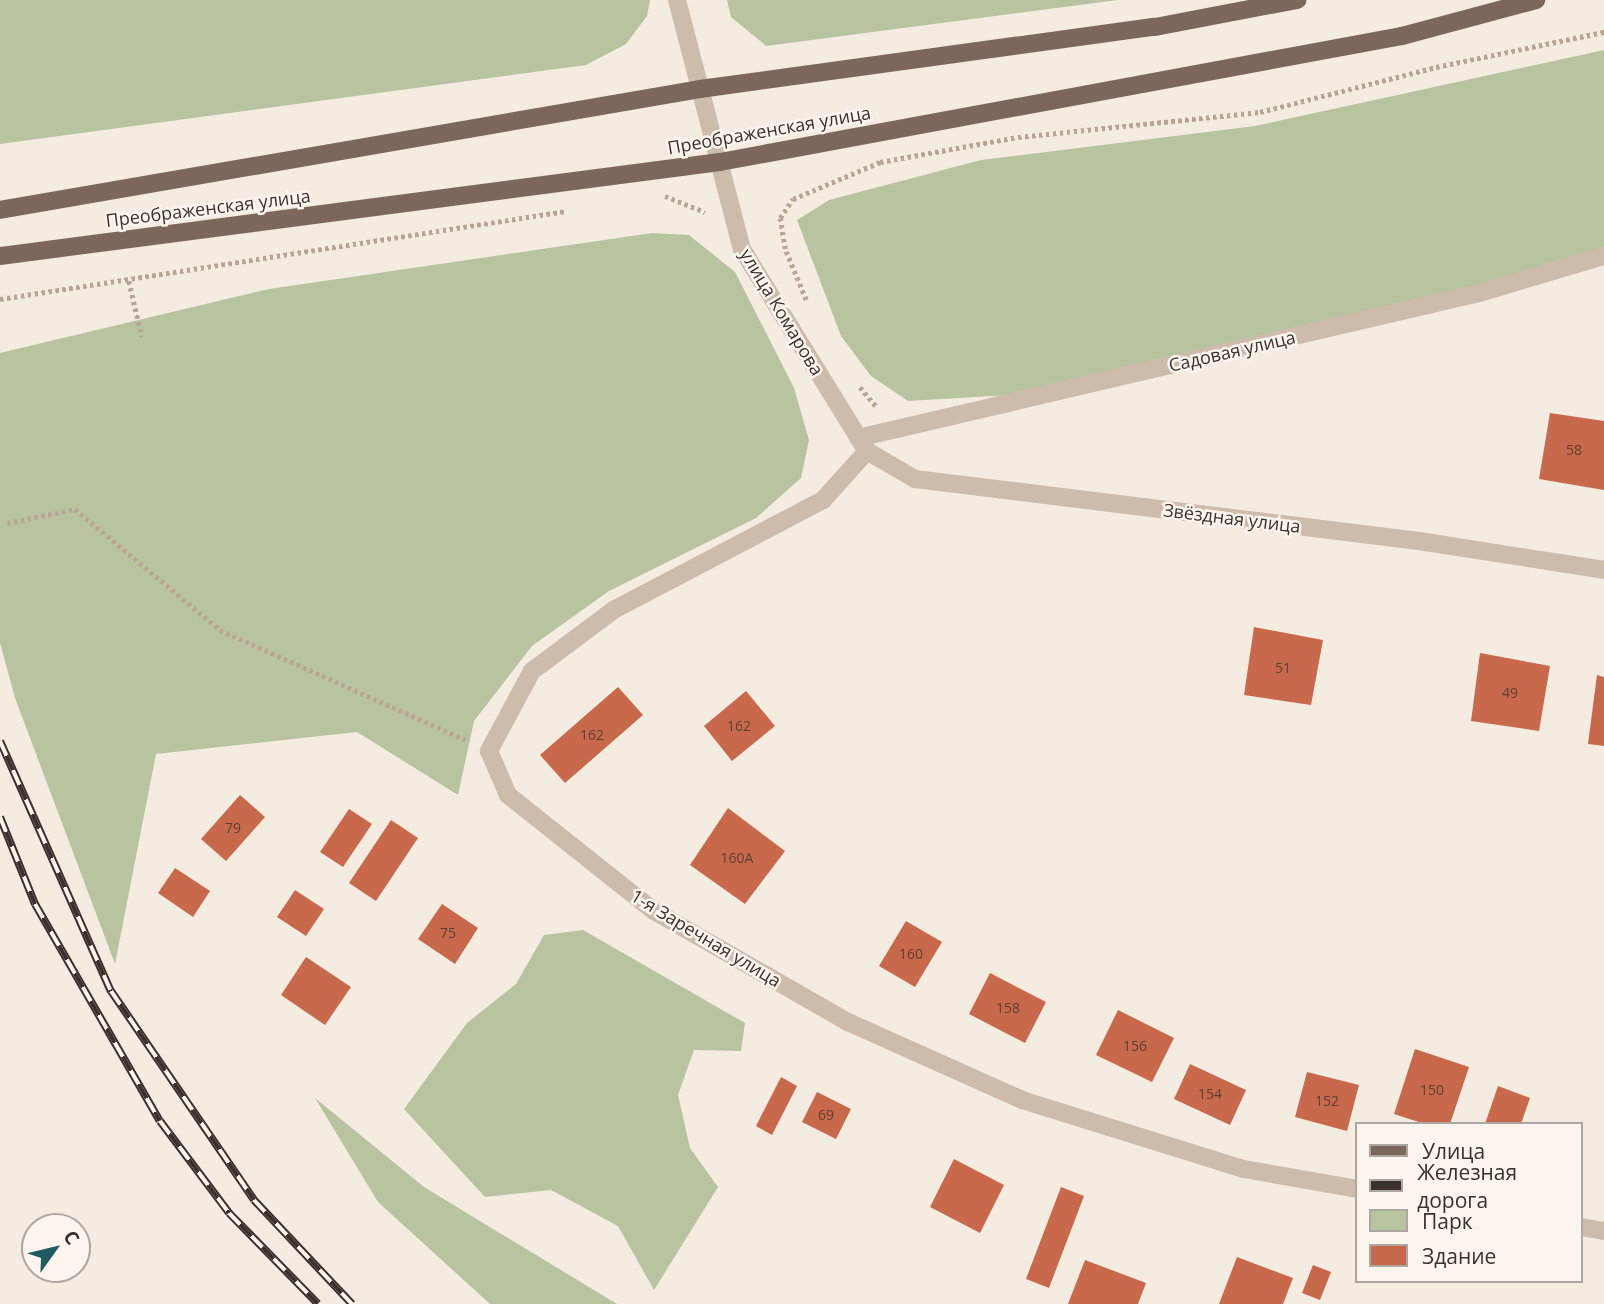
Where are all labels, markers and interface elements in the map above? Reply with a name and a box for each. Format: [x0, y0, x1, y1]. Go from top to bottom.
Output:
street label: Преображенская улица [666, 101, 872, 159]
street label: Преображенская улица [104, 185, 312, 231]
street label: улица Комарова [736, 245, 828, 379]
street label: Садовая улица [1166, 326, 1298, 376]
house number: 58 [1566, 442, 1582, 458]
street label: Звёздная улица [1162, 499, 1302, 537]
house number: 51 [1275, 660, 1291, 676]
house number: 49 [1502, 685, 1518, 701]
house number: 162 [727, 718, 751, 734]
house number: 162 [580, 727, 604, 743]
house number: 79 [225, 820, 241, 836]
house number: 160А [721, 850, 753, 866]
street label: 1-я Заречная улица [627, 885, 785, 991]
house number: 75 [440, 925, 456, 941]
house number: 160 [899, 946, 923, 962]
house number: 158 [996, 1000, 1020, 1016]
house number: 156 [1123, 1038, 1147, 1054]
house number: 150 [1420, 1082, 1444, 1098]
house number: 154 [1198, 1086, 1222, 1102]
house number: 152 [1315, 1093, 1339, 1109]
house number: 69 [818, 1107, 834, 1123]
legend [1356, 1122, 1583, 1283]
text: Улица [1422, 1137, 1485, 1165]
text: Железная дорога [1417, 1158, 1517, 1214]
text: Парк [1422, 1207, 1473, 1235]
north arrow [21, 1213, 91, 1283]
text: С [58, 1225, 86, 1250]
text: Здание [1422, 1242, 1496, 1270]

